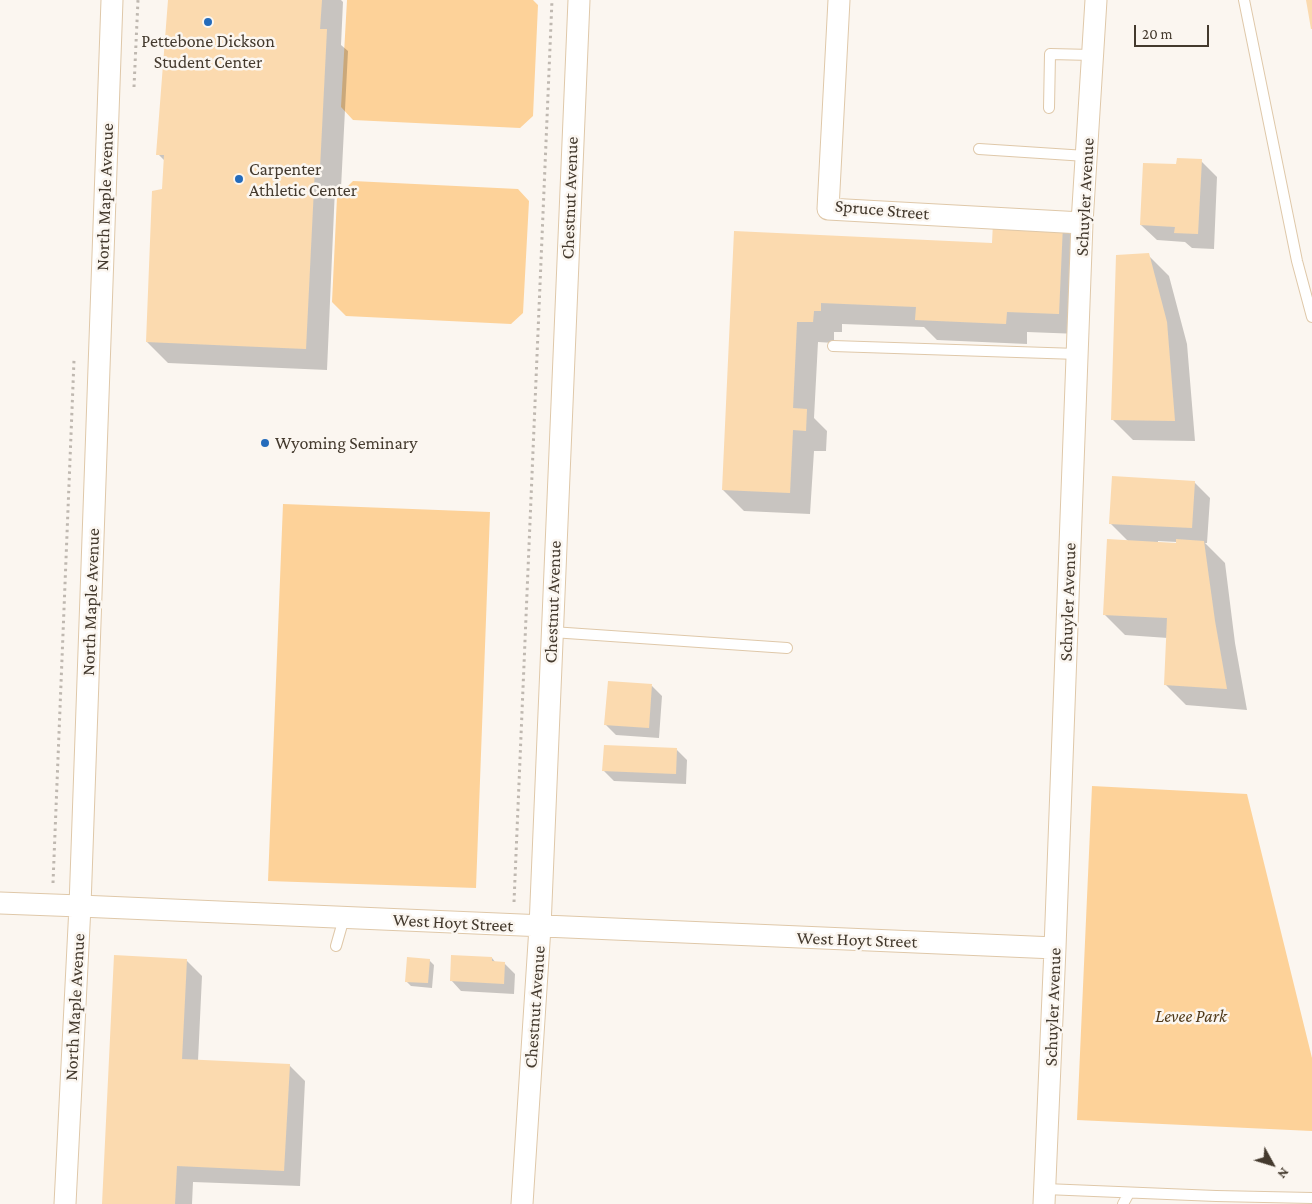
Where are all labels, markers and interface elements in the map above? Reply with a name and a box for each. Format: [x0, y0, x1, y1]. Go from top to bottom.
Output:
scale bar [1137, 15, 1212, 47]
marker: Pettebone Dickson Student Center [202, 16, 214, 28]
text: 20 m [1142, 26, 1173, 42]
place label: Pettebone Dickson Student Center [141, 30, 275, 72]
street label: North Maple Avenue [92, 123, 118, 271]
street label: Chestnut Avenue [557, 136, 583, 260]
street label: Schuyler Avenue [1071, 137, 1099, 257]
place label: Carpenter Athletic Center [249, 158, 357, 200]
marker: Carpenter Athletic Center [233, 173, 245, 185]
street label: Spruce Street [834, 195, 930, 225]
place label: Wyoming Seminary [275, 432, 417, 454]
marker: Wyoming Seminary [259, 437, 271, 449]
street label: North Maple Avenue [78, 528, 104, 676]
street label: Chestnut Avenue [540, 540, 566, 664]
street label: Schuyler Avenue [1055, 542, 1081, 662]
street label: West Hoyt Street [392, 909, 514, 937]
street label: West Hoyt Street [796, 927, 918, 953]
street label: North Maple Avenue [60, 933, 90, 1081]
street label: Chestnut Avenue [520, 945, 550, 1069]
street label: Schuyler Avenue [1040, 947, 1066, 1067]
park label: Levee Park [1155, 1005, 1227, 1027]
north arrow [1247, 1139, 1297, 1189]
text: N [1274, 1165, 1293, 1182]

